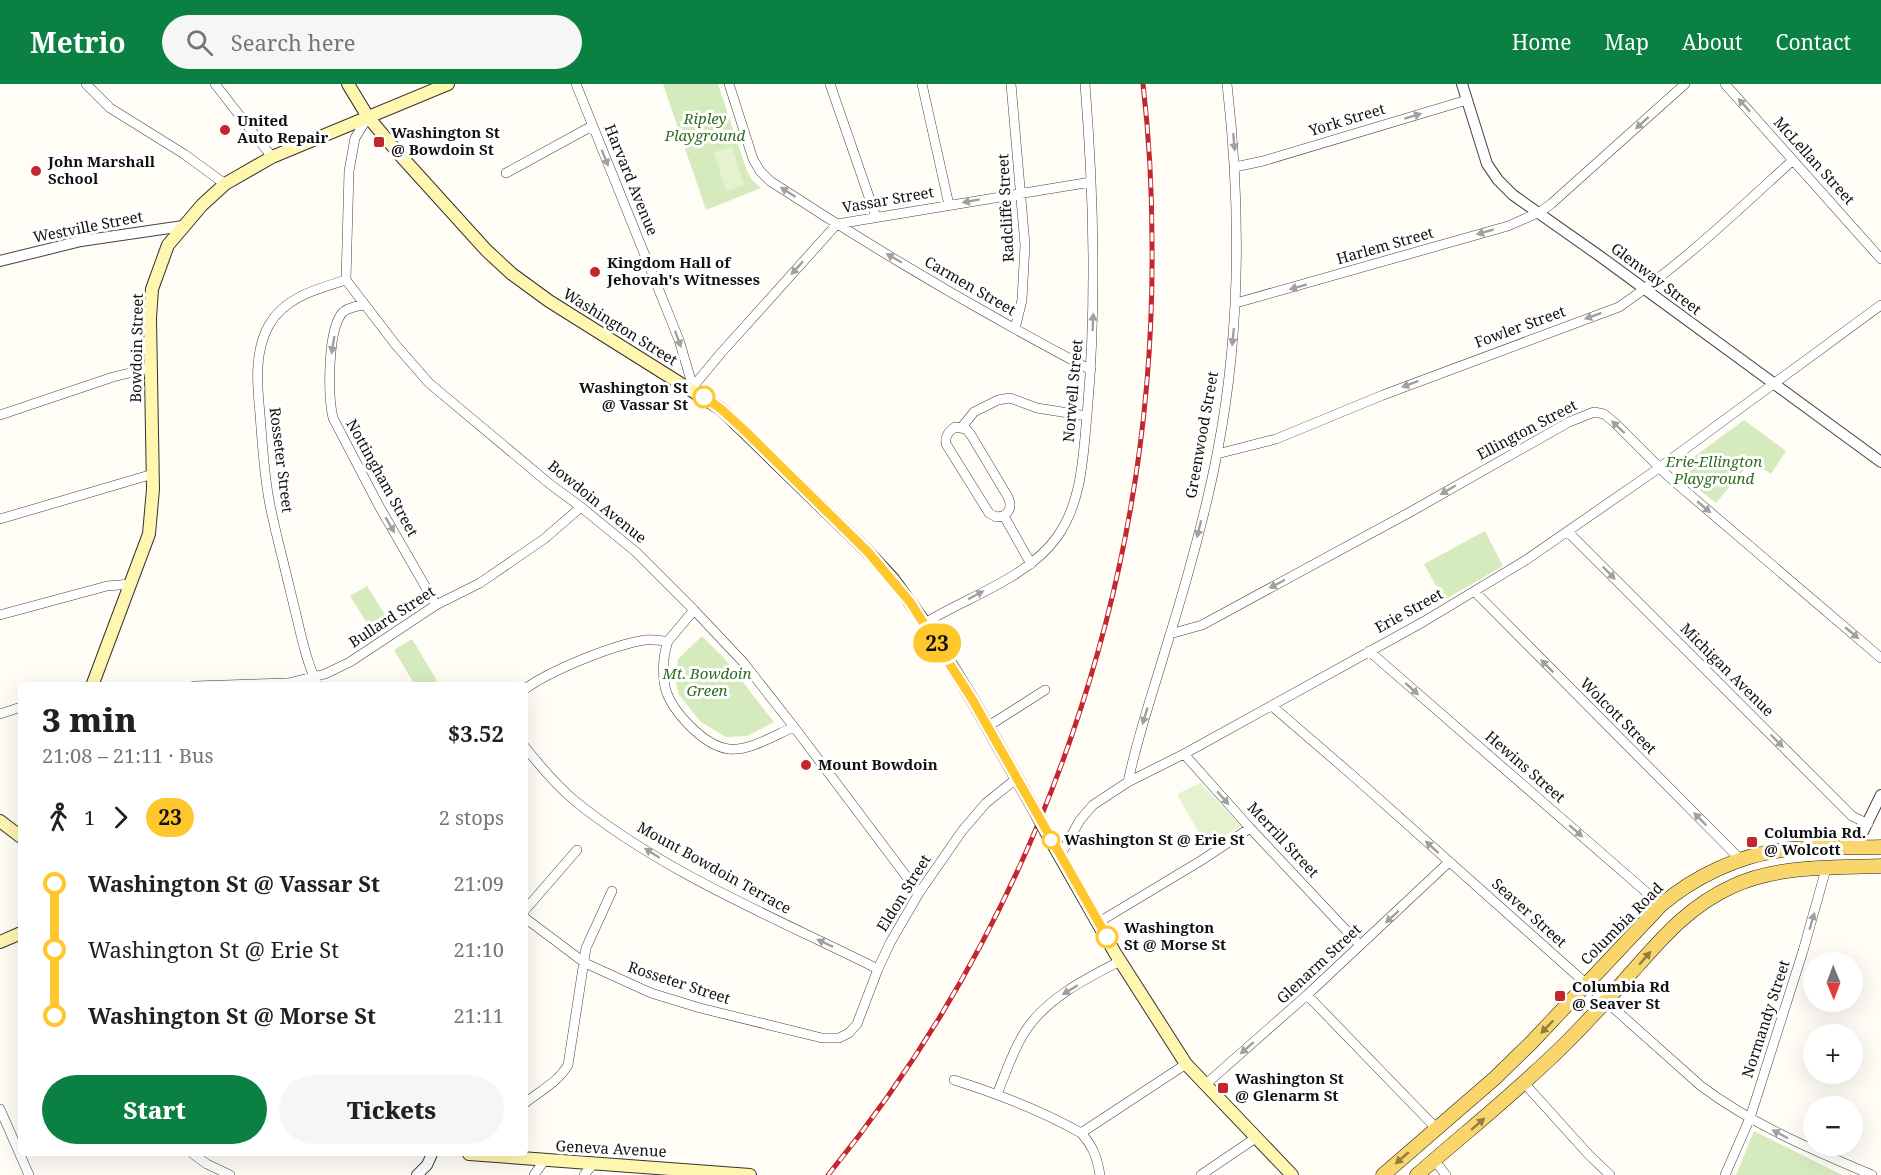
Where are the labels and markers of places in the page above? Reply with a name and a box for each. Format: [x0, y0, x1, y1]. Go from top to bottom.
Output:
place label: United Auto Repair [237, 110, 328, 147]
place label: Washington St @ Bowdoin St [391, 122, 500, 159]
marker: United Auto Repair [218, 123, 232, 137]
marker: Washington St @ Bowdoin St [372, 135, 386, 149]
place label: John Marshall School [47, 151, 156, 188]
marker: John Marshall School [29, 164, 43, 178]
place label: Kingdom Hall of Jehovah's Witnesses [606, 252, 760, 289]
marker: Kingdom Hall of Jehovah's Witnesses [588, 265, 602, 279]
place label: Washington St @ Vassar St [579, 377, 688, 414]
marker: Washington St @ Vassar St [693, 386, 715, 408]
place label: Mount Bowdoin [818, 754, 938, 774]
marker: Mount Bowdoin [799, 758, 813, 772]
place label: Columbia Rd. @ Wolcott [1764, 822, 1866, 859]
place label: Washington St @ Erie St [1064, 829, 1245, 849]
marker: Washington St @ Erie St [1042, 831, 1060, 849]
marker: Columbia Rd. @ Wolcott [1745, 835, 1759, 849]
place label: Washington St @ Morse St [1124, 917, 1226, 954]
marker: Washington St @ Morse St [1096, 926, 1118, 948]
place label: Columbia Rd @ Seaver St [1572, 976, 1670, 1013]
marker: Columbia Rd @ Seaver St [1553, 989, 1567, 1003]
place label: Washington St @ Glenarm St [1235, 1068, 1344, 1105]
marker: Washington St @ Glenarm St [1216, 1081, 1230, 1095]

